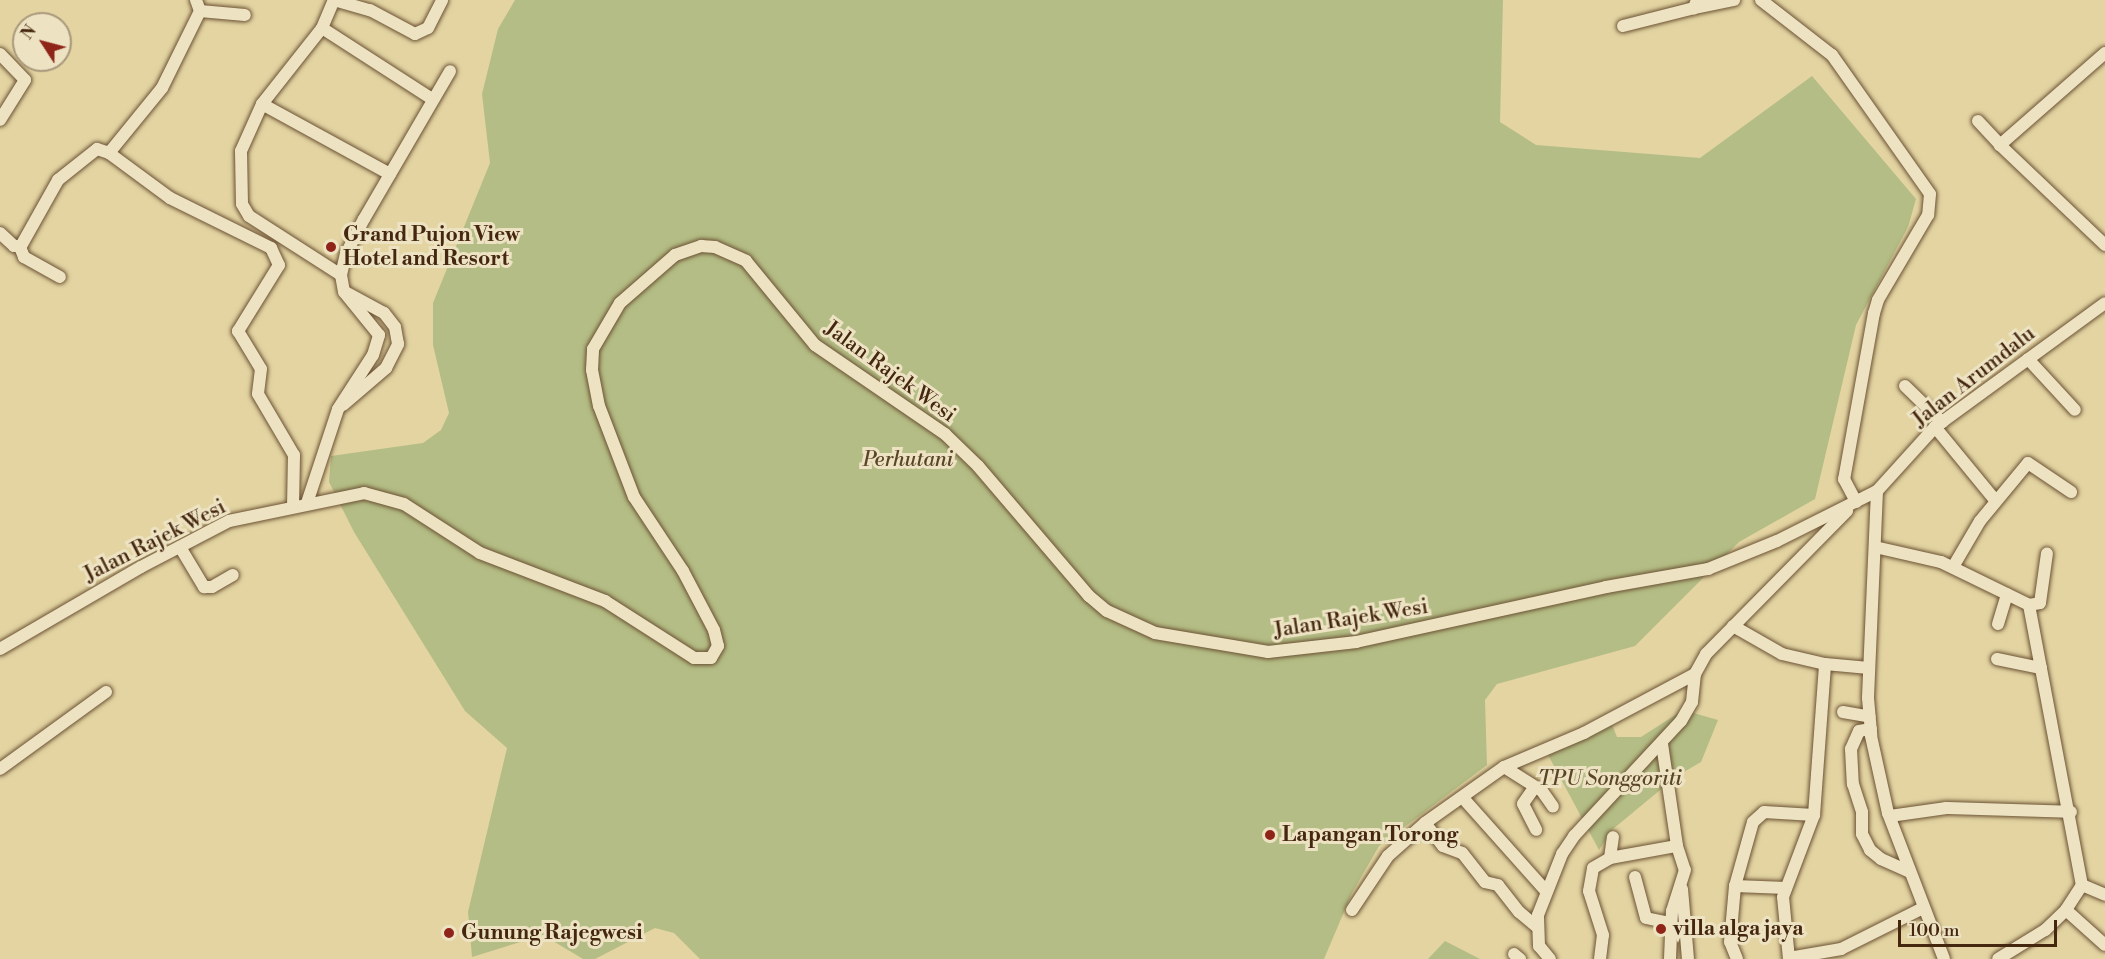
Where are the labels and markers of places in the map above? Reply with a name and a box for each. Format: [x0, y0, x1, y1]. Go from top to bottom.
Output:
place label: Grand Pujon View Hotel and Resort [343, 222, 520, 272]
marker: Grand Pujon View Hotel and Resort [324, 240, 338, 254]
place label: Lapangan Torong [1282, 822, 1458, 848]
marker: Lapangan Torong [1263, 828, 1277, 842]
place label: villa alga jaya [1673, 916, 1803, 942]
place label: Gunung Rajegwesi [461, 920, 643, 946]
marker: villa alga jaya [1654, 922, 1668, 936]
marker: Gunung Rajegwesi [442, 926, 456, 940]

